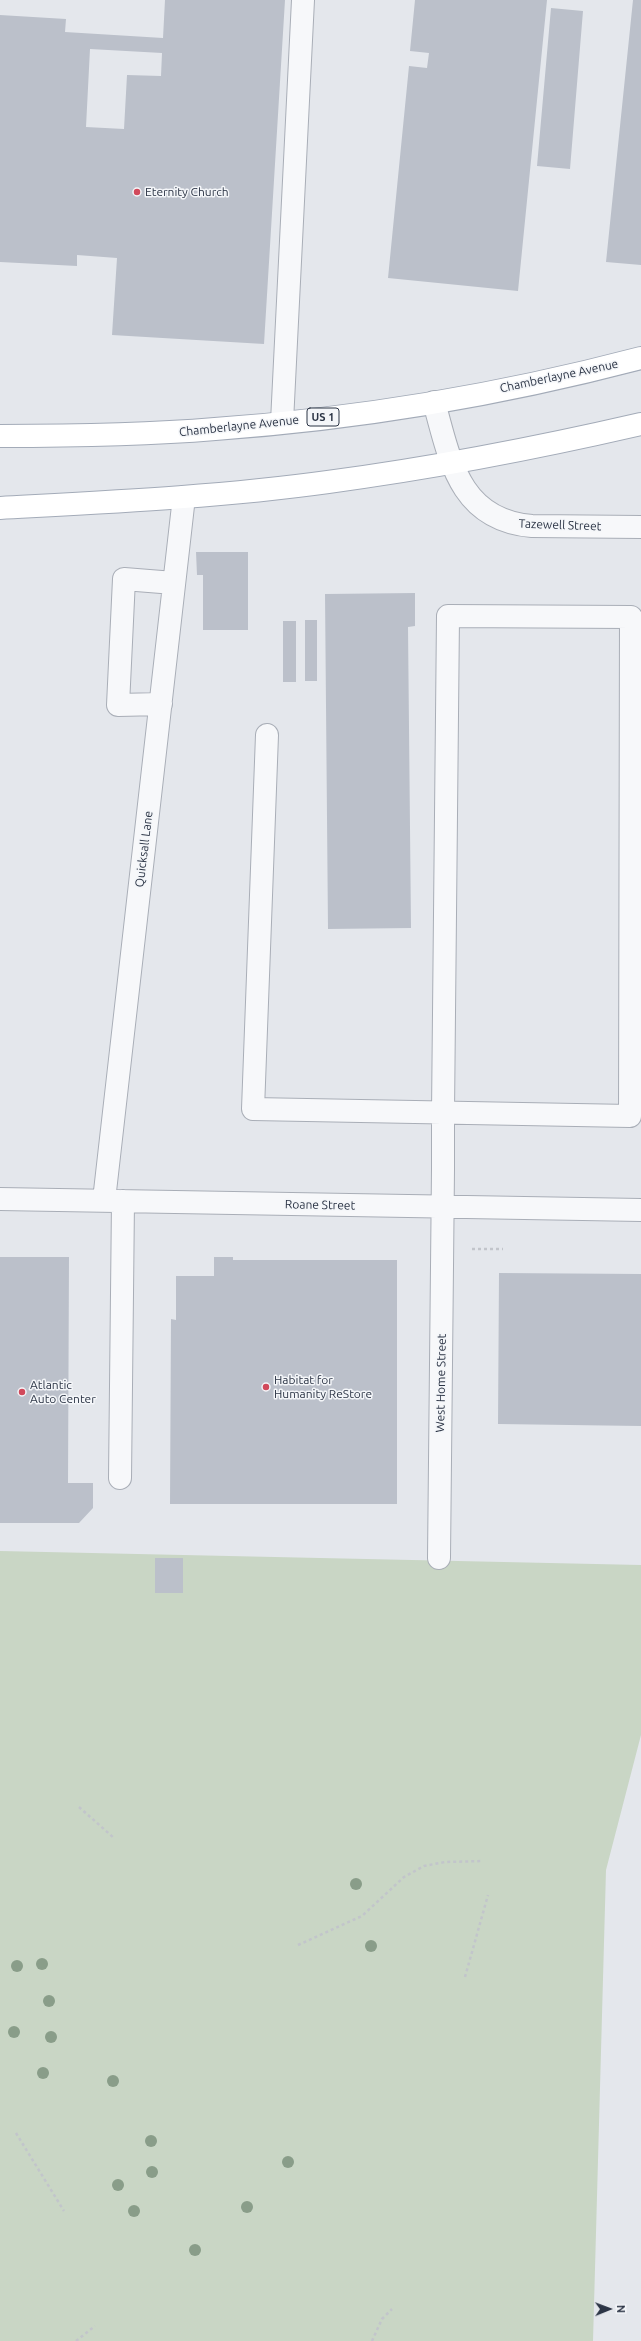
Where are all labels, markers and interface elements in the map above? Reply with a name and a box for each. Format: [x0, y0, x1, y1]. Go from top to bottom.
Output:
place label: Eternity Church [145, 185, 229, 199]
marker: Eternity Church [132, 187, 142, 197]
street label: Chamberlayne Avenue [498, 356, 620, 396]
road number: US 1 [307, 408, 339, 426]
street label: Chamberlayne Avenue [178, 413, 300, 439]
street label: Tazewell Street [518, 516, 602, 534]
street label: Quicksall Lane [132, 810, 156, 888]
street label: Roane Street [285, 1197, 355, 1213]
street label: West Home Street [433, 1333, 449, 1433]
place label: Habitat for Humanity ReStore [274, 1373, 372, 1401]
place label: Atlantic Auto Center [30, 1378, 96, 1406]
marker: Habitat for Humanity ReStore [261, 1382, 271, 1392]
marker: Atlantic Auto Center [17, 1387, 27, 1397]
north arrow [589, 2289, 629, 2329]
text: N [615, 2305, 627, 2313]

